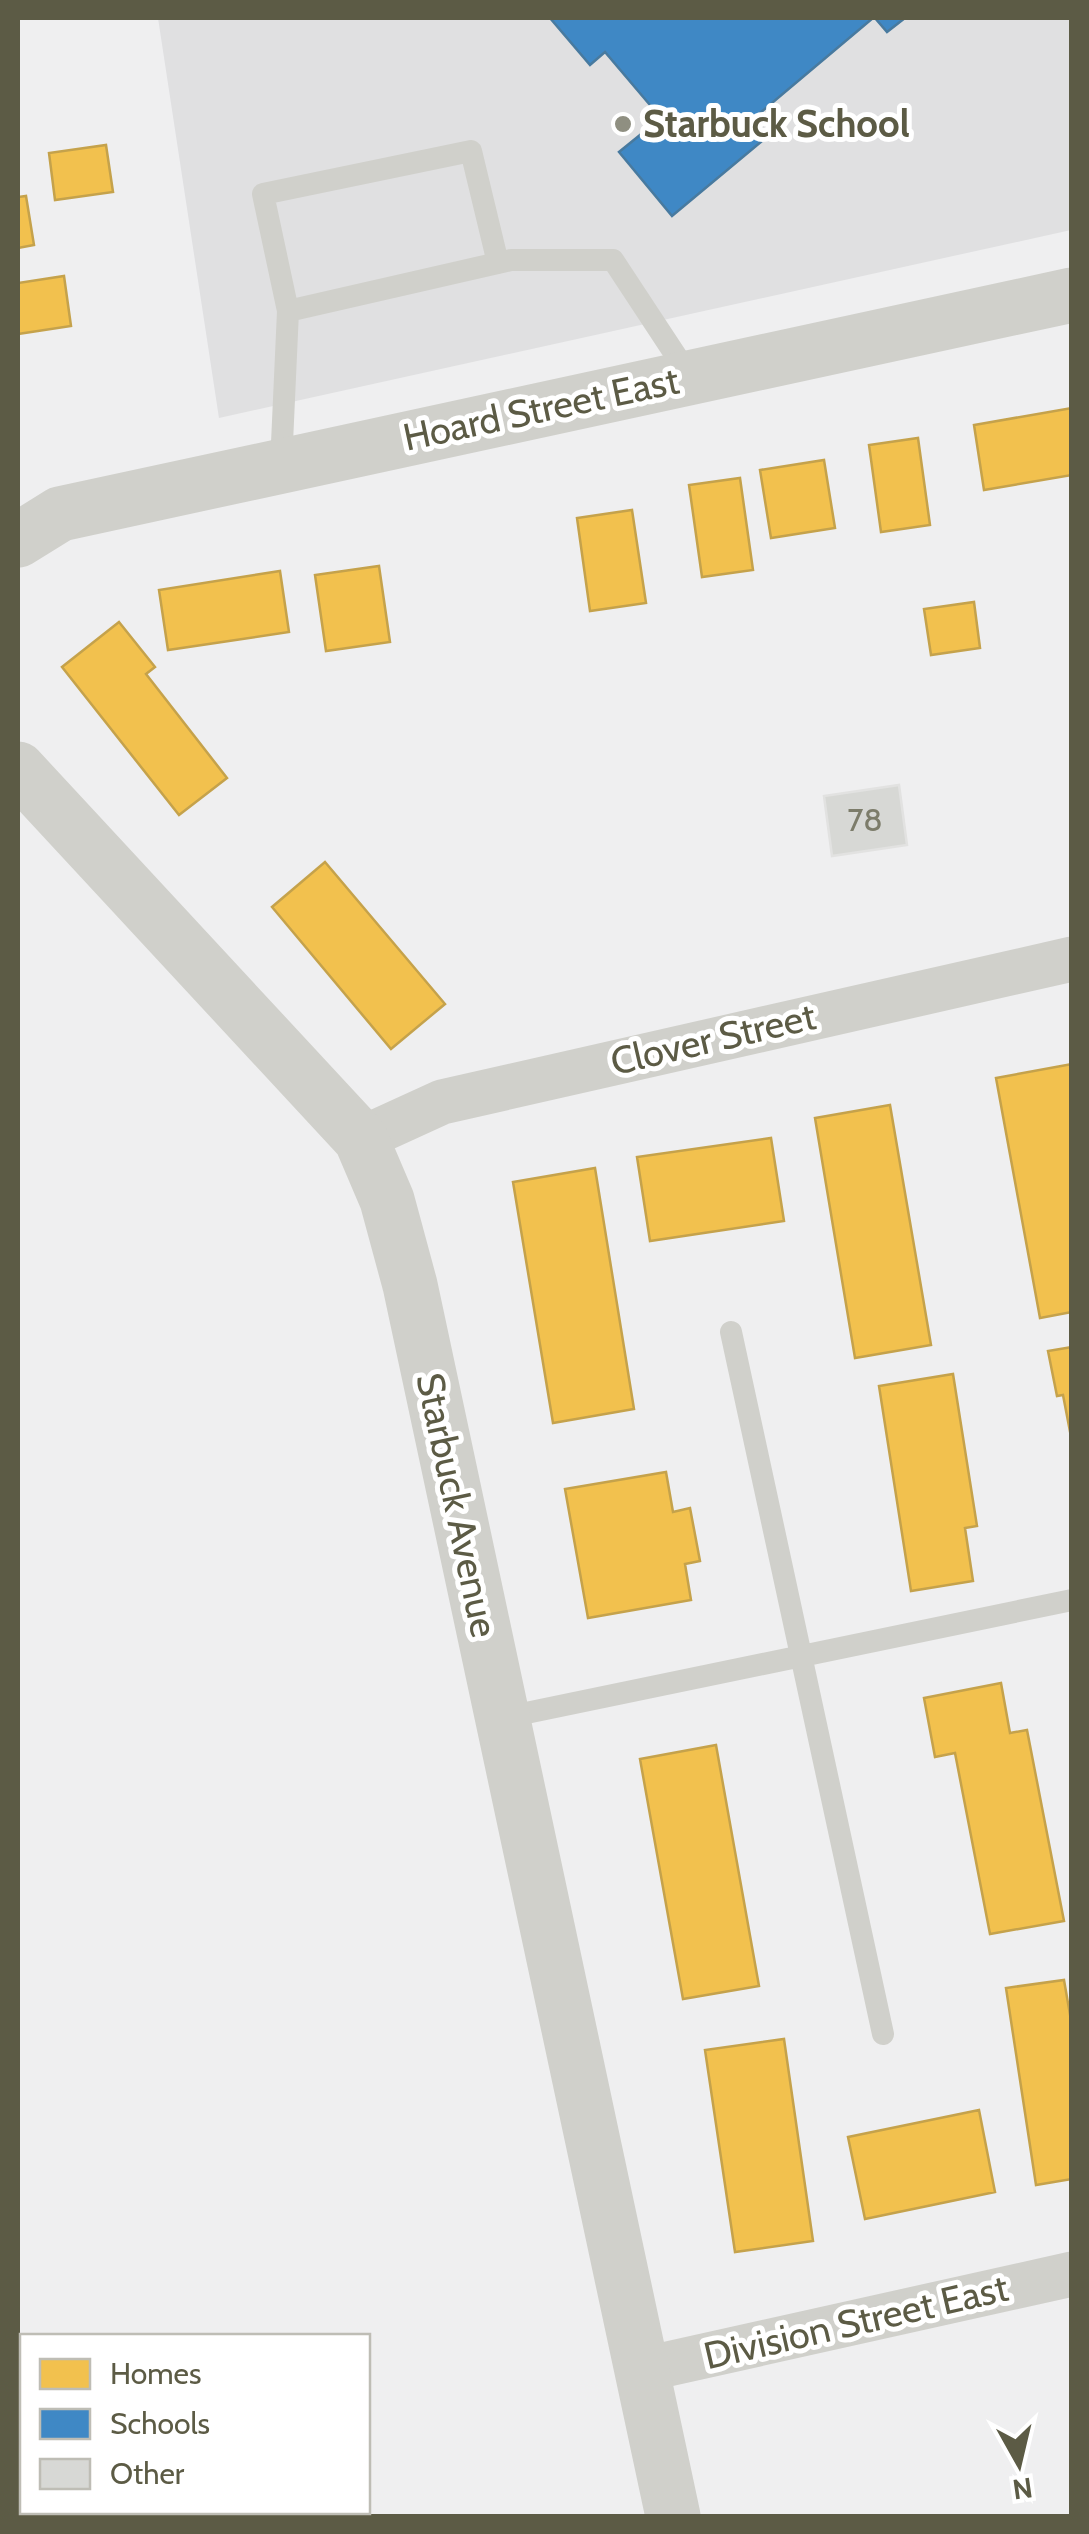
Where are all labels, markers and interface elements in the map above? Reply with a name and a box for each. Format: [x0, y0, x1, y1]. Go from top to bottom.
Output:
place label: Starbuck School [643, 100, 910, 147]
marker: Starbuck School [612, 113, 634, 135]
street label: Hoard Street East [399, 356, 683, 461]
house number: 78 [847, 800, 883, 839]
street label: Clover Street [606, 992, 820, 1085]
street label: Starbuck Avenue [407, 1368, 508, 1641]
street label: Division Street East [699, 2264, 1013, 2379]
legend [20, 2334, 370, 2514]
text: Homes [110, 2355, 201, 2392]
text: Schools [110, 2405, 210, 2442]
north arrow [969, 2414, 1069, 2514]
text: Other [110, 2455, 185, 2492]
text: N [1010, 2471, 1035, 2507]

